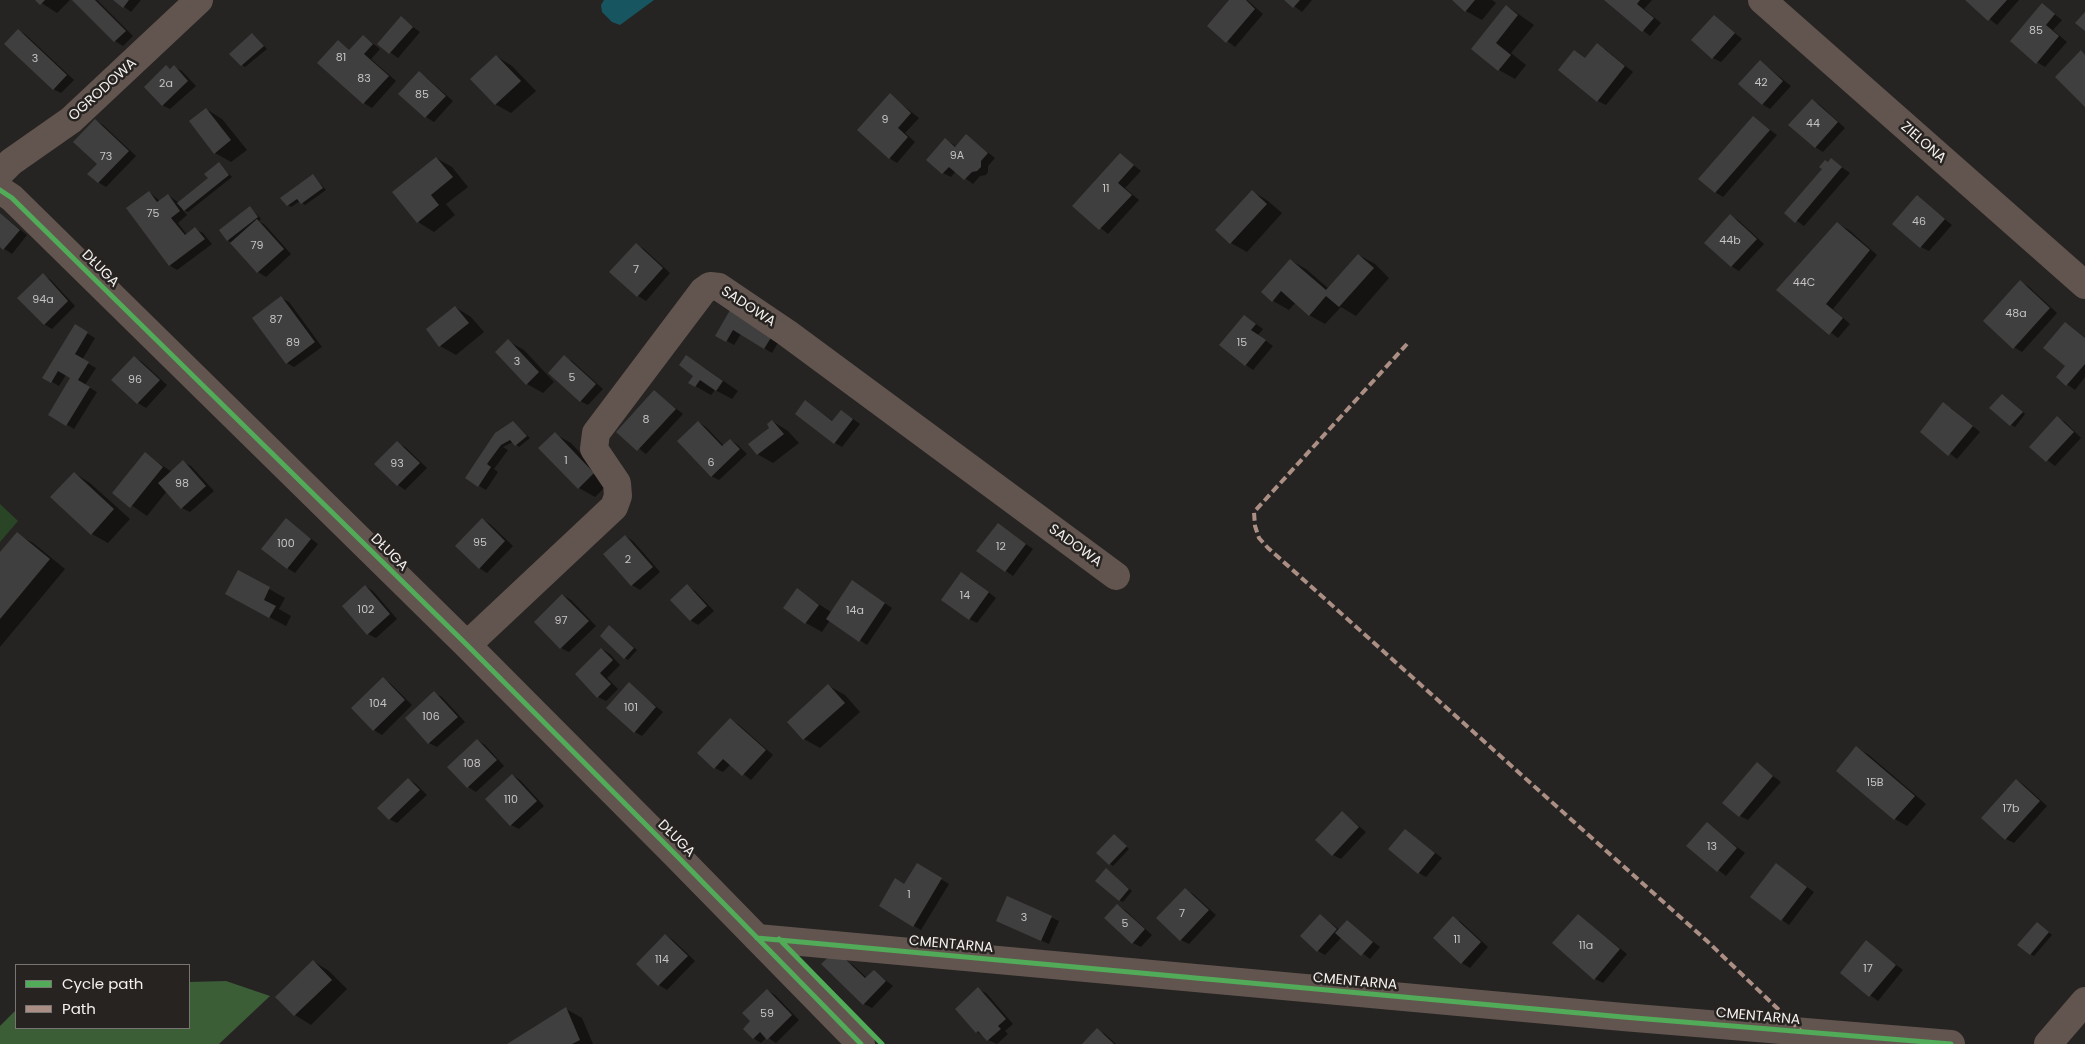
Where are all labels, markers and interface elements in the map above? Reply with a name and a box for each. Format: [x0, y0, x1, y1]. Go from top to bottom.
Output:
house number: 85 [2029, 24, 2043, 38]
house number: 81 [336, 51, 346, 65]
house number: 3 [32, 52, 38, 66]
street label: OGRODOWA [66, 55, 140, 125]
house number: 83 [357, 72, 371, 86]
house number: 42 [1754, 76, 1768, 90]
house number: 2a [159, 77, 173, 91]
house number: 85 [415, 88, 429, 102]
house number: 9 [882, 113, 888, 127]
house number: 44 [1806, 117, 1820, 131]
street label: ZIELONA [1897, 119, 1949, 167]
house number: 9A [950, 149, 964, 163]
house number: 73 [100, 150, 112, 164]
house number: 11 [1102, 182, 1110, 196]
house number: 75 [147, 207, 159, 221]
house number: 46 [1912, 215, 1926, 229]
house number: 44b [1719, 234, 1741, 248]
house number: 79 [251, 239, 263, 253]
street label: DŁUGA [78, 247, 122, 291]
house number: 7 [633, 263, 639, 277]
house number: 44C [1793, 276, 1815, 290]
street label: SADOWA [718, 283, 778, 331]
house number: 94a [32, 293, 54, 307]
house number: 48a [2005, 307, 2027, 321]
house number: 87 [270, 313, 282, 327]
house number: 89 [286, 336, 300, 350]
house number: 15 [1237, 336, 1247, 350]
house number: 3 [514, 355, 520, 369]
house number: 5 [569, 371, 575, 385]
house number: 96 [128, 373, 142, 387]
house number: 8 [643, 413, 649, 427]
house number: 1 [564, 454, 568, 468]
house number: 6 [708, 456, 714, 470]
house number: 93 [390, 457, 404, 471]
house number: 98 [175, 477, 189, 491]
street label: SADOWA [1045, 521, 1105, 571]
street label: DŁUGA [367, 531, 411, 575]
house number: 95 [473, 536, 487, 550]
house number: 100 [277, 537, 295, 551]
house number: 12 [996, 540, 1006, 554]
house number: 2 [625, 553, 631, 567]
house number: 14 [960, 589, 970, 603]
house number: 102 [358, 603, 374, 617]
house number: 14a [846, 604, 864, 618]
house number: 97 [555, 614, 567, 628]
house number: 104 [369, 697, 387, 711]
house number: 101 [624, 701, 638, 715]
house number: 106 [422, 710, 440, 724]
house number: 108 [463, 757, 481, 771]
house number: 15B [1866, 776, 1884, 790]
house number: 110 [504, 793, 518, 807]
house number: 17b [2003, 802, 2019, 816]
street label: DŁUGA [654, 817, 698, 861]
house number: 13 [1707, 840, 1717, 854]
house number: 1 [907, 888, 911, 902]
house number: 7 [1179, 907, 1185, 921]
house number: 3 [1021, 911, 1027, 925]
house number: 5 [1122, 917, 1128, 931]
street label: CMENTARNA [908, 933, 994, 957]
house number: 11 [1453, 933, 1461, 947]
house number: 11a [1579, 939, 1593, 953]
house number: 114 [655, 953, 669, 967]
house number: 17 [1863, 962, 1873, 976]
legend [15, 964, 190, 1029]
street label: CMENTARNA [1312, 970, 1398, 994]
text: Cycle path [62, 973, 143, 994]
text: Path [62, 998, 96, 1019]
street label: CMENTARNA [1715, 1005, 1801, 1029]
house number: 59 [760, 1007, 774, 1021]

